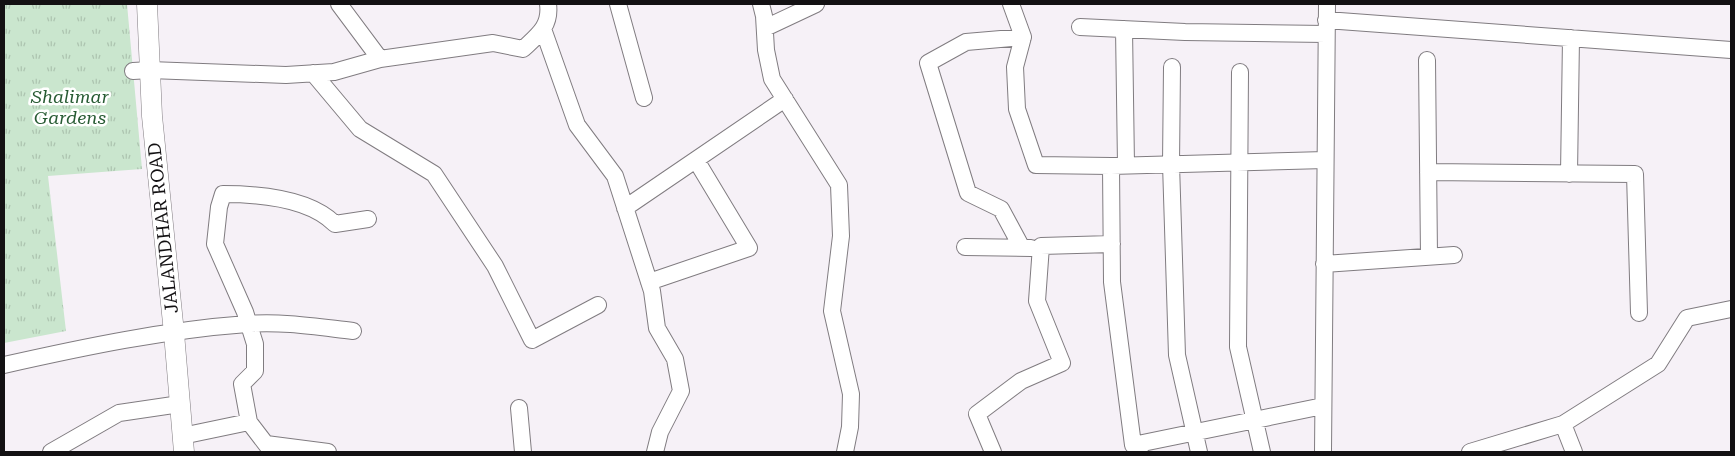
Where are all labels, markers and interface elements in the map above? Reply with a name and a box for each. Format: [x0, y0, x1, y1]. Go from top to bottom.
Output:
park label: Shalimar Gardens [30, 86, 109, 128]
street label: JALANDHAR ROAD [143, 141, 182, 315]

